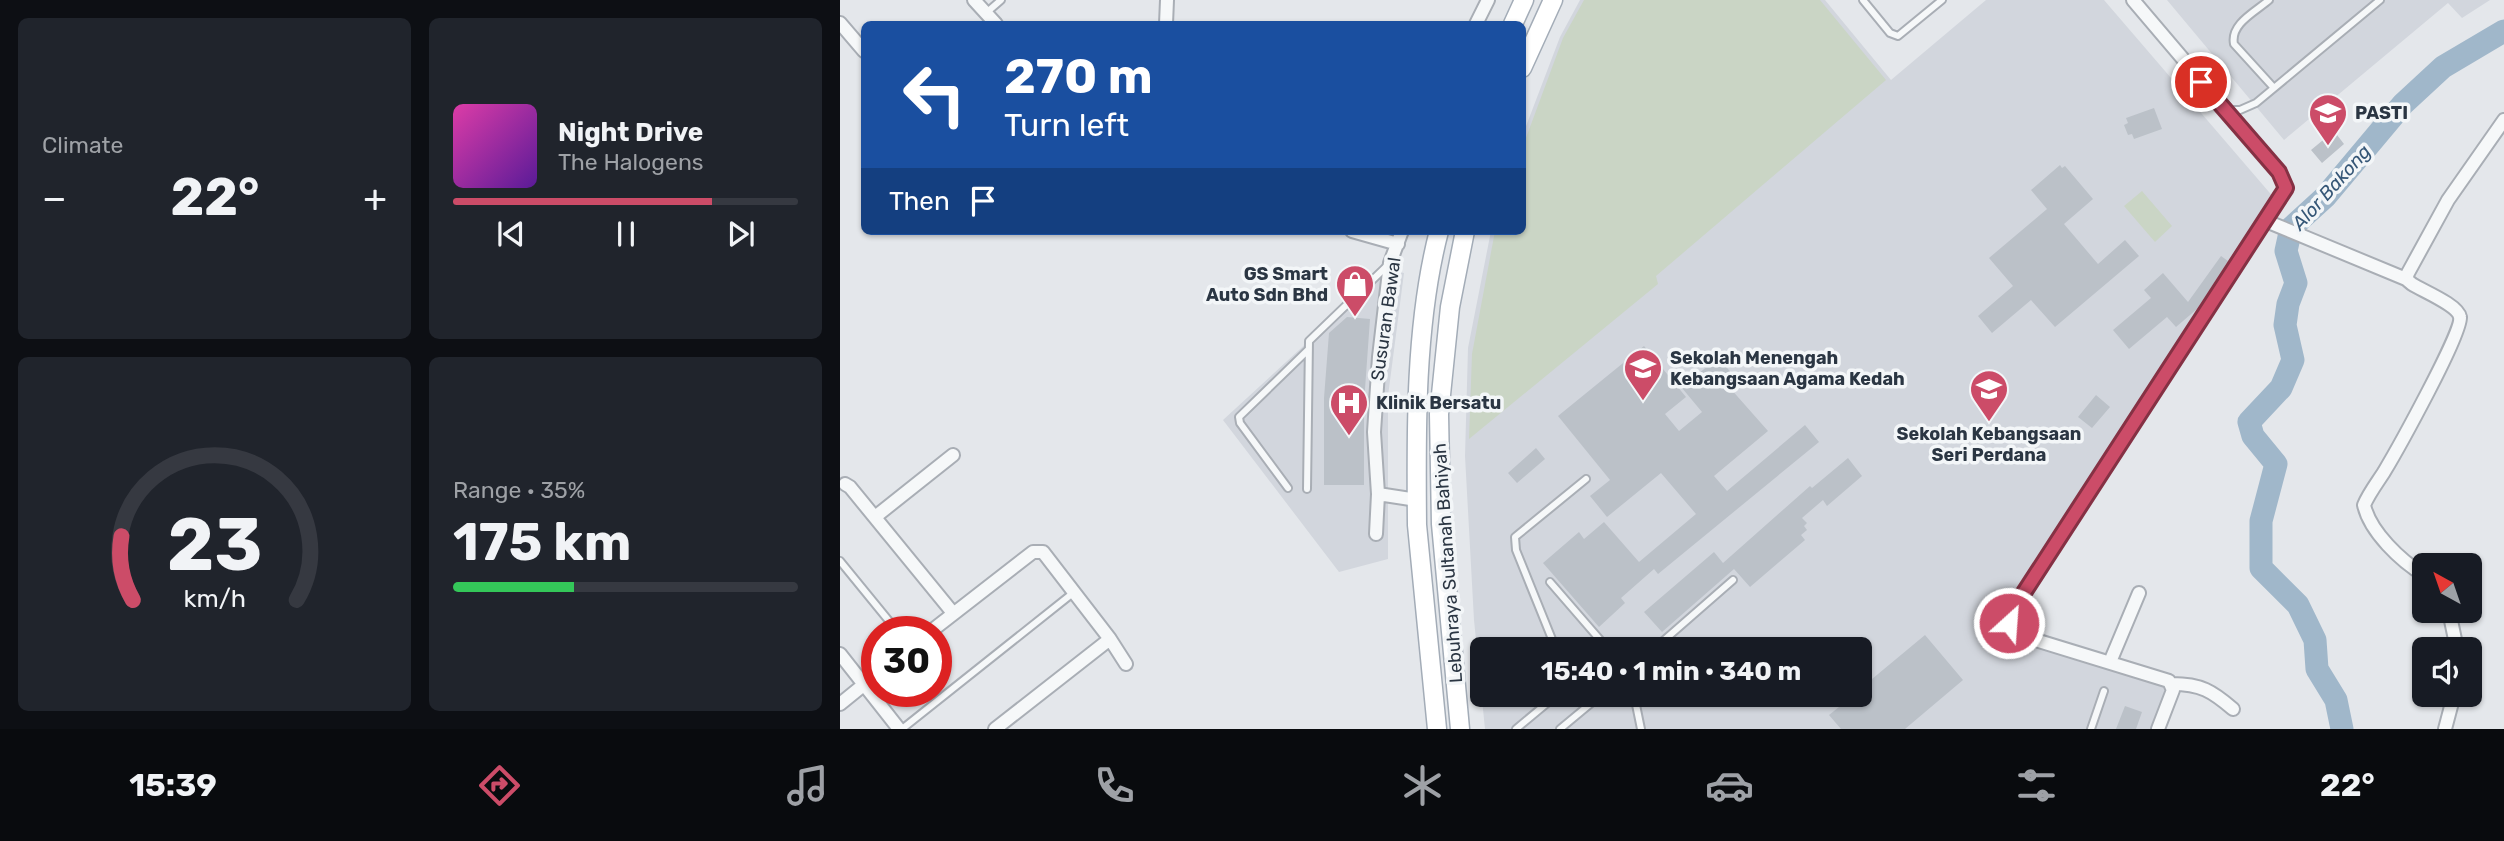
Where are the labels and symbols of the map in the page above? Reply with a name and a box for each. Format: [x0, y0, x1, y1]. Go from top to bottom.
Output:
pin [2171, 52, 2231, 112]
school or university icon: PASTI [2307, 92, 2349, 147]
place label: PASTI [2355, 102, 2408, 124]
water label: Alor Bakong [2286, 140, 2376, 235]
street label: Susuran Bawal [1366, 256, 1406, 382]
place label: GS Smart Auto Sdn Bhd [1206, 263, 1328, 306]
shop icon: GS Smart Auto Sdn Bhd [1334, 263, 1376, 318]
school or university icon: Sekolah Menengah Kebangsaan Agama Kedah [1622, 347, 1664, 402]
place label: Sekolah Menengah Kebangsaan Agama Kedah [1670, 347, 1905, 390]
school or university icon: Sekolah Kebangsaan Seri Perdana [1968, 368, 2010, 423]
hospital icon: Klinik Bersatu [1328, 382, 1370, 437]
place label: Klinik Bersatu [1376, 392, 1501, 414]
place label: Sekolah Kebangsaan Seri Perdana [1897, 423, 2081, 466]
street label: Lebuhraya Sultanah Bahiyah [1429, 442, 1467, 684]
north arrow [2412, 553, 2482, 623]
position arrow [1972, 586, 2046, 660]
speed limit sign: 30 [861, 616, 952, 707]

